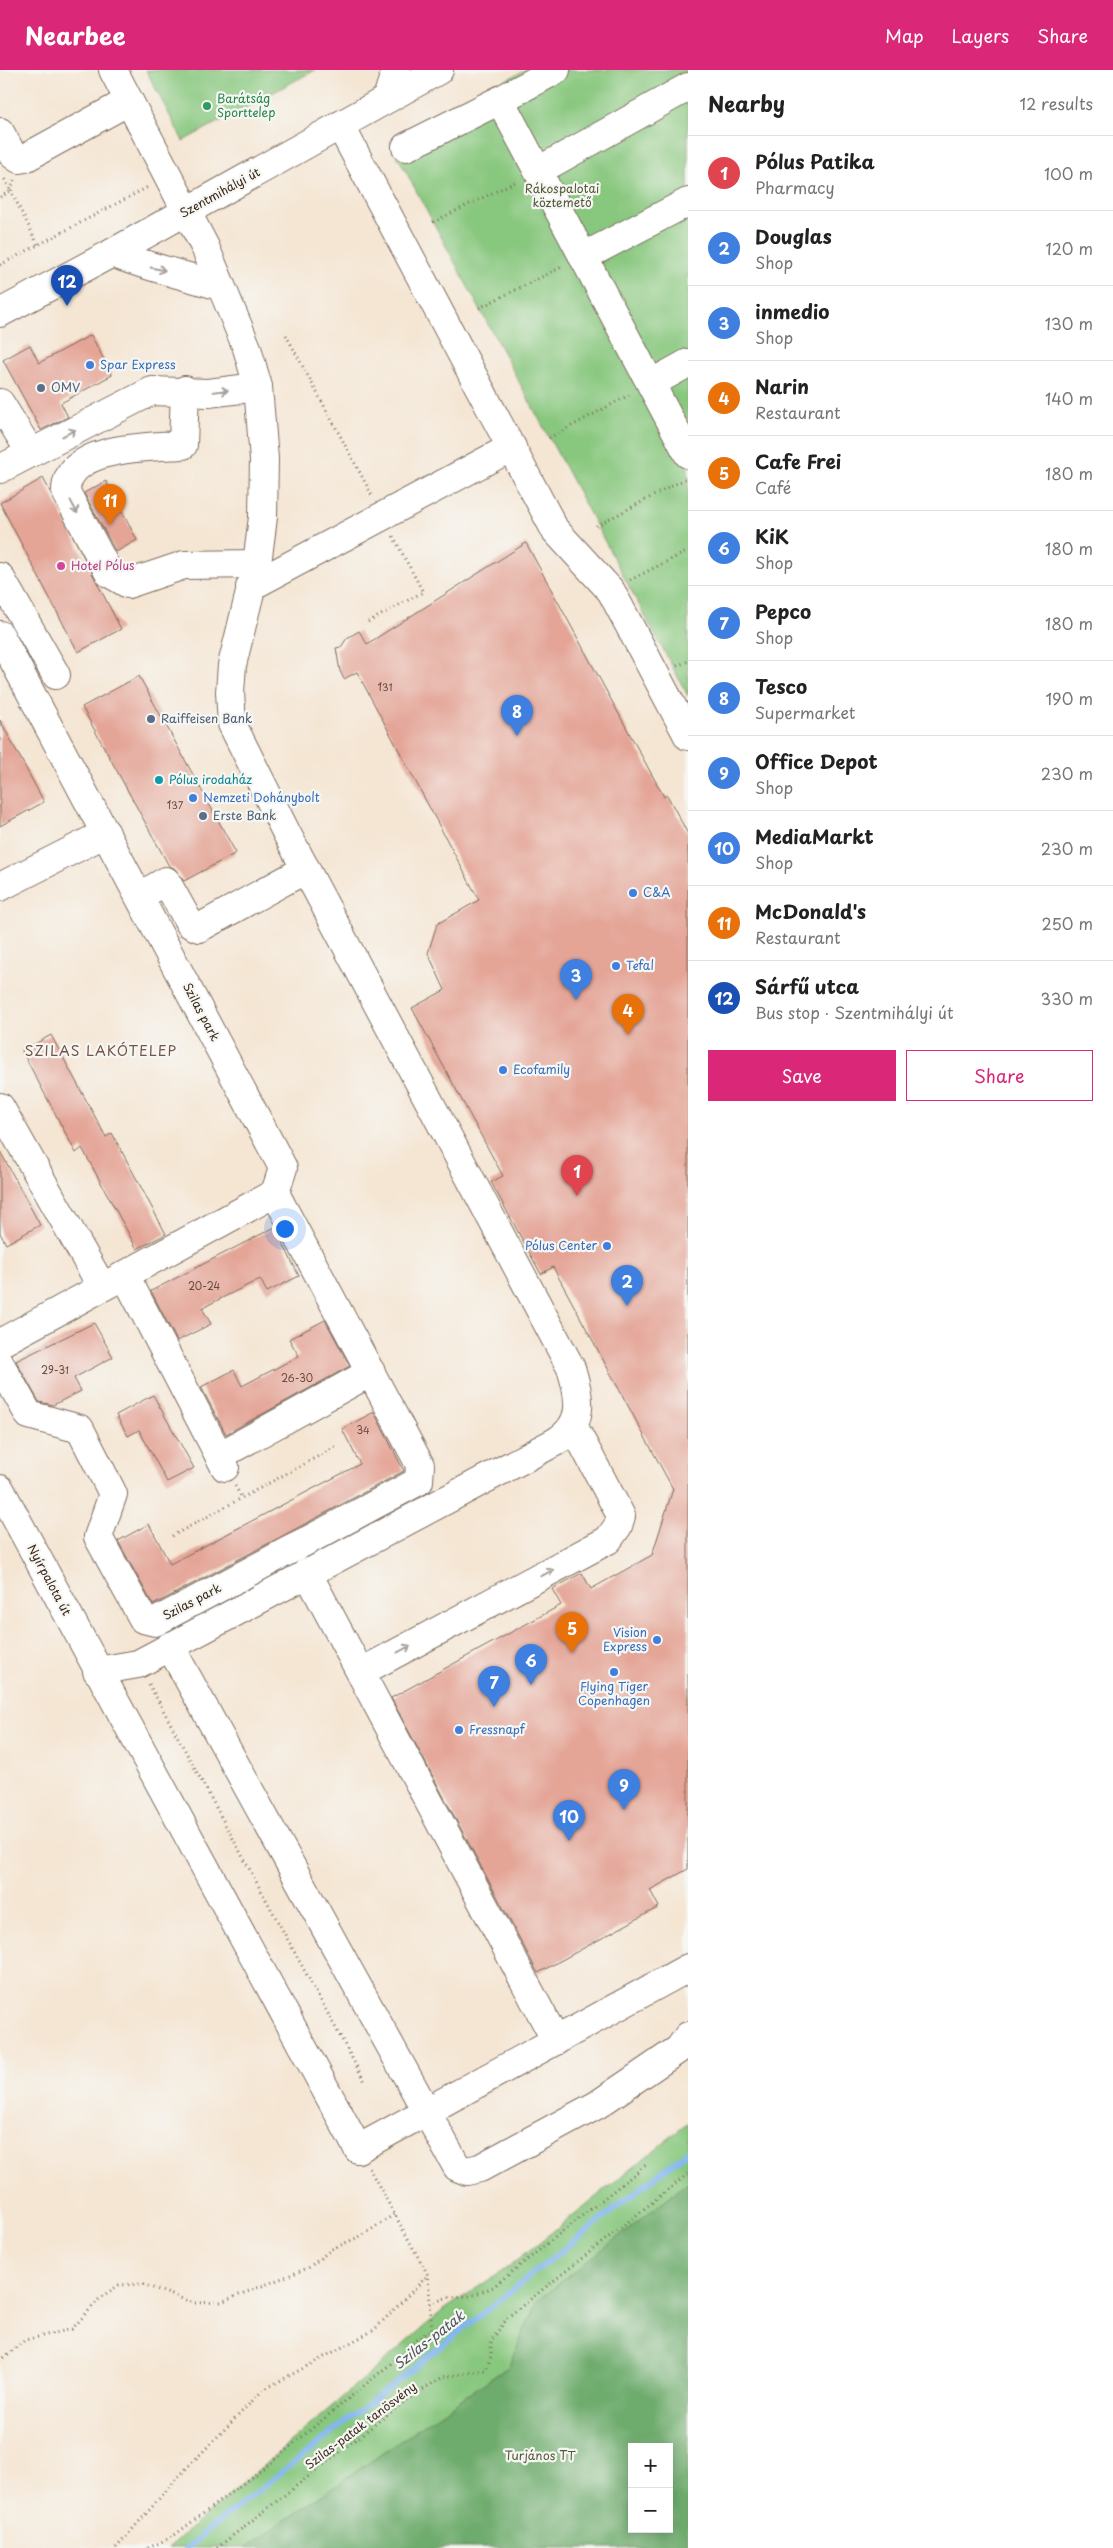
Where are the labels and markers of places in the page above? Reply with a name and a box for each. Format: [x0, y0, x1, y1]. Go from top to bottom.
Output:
place label: Barátság Sporttelep [217, 89, 276, 121]
marker: Barátság Sporttelep [201, 100, 213, 112]
pin: 12 [51, 265, 83, 306]
place label: Spar Express [100, 355, 176, 373]
marker: Spar Express [84, 359, 96, 371]
place label: OMV [51, 378, 80, 396]
marker: OMV [35, 382, 47, 394]
pin: 11 [94, 484, 126, 525]
place label: Hotel Pólus [71, 556, 135, 574]
marker: Hotel Pólus [55, 560, 67, 572]
pin: 8 [501, 695, 533, 736]
place label: Raiffeisen Bank [161, 709, 252, 727]
marker: Raiffeisen Bank [145, 713, 157, 725]
place label: Pólus irodaház [169, 770, 252, 788]
marker: Pólus irodaház [153, 774, 165, 786]
place label: Nemzeti Dohánybolt [203, 788, 320, 806]
marker: Nemzeti Dohánybolt [187, 792, 199, 804]
place label: Erste Bank [213, 806, 276, 824]
marker: Erste Bank [197, 810, 209, 822]
place label: C&A [643, 883, 670, 901]
marker: C&A [627, 887, 639, 899]
place label: Tefal [626, 956, 654, 974]
pin: 3 [560, 959, 592, 1000]
marker: Tefal [610, 960, 622, 972]
pin: 4 [612, 994, 644, 1035]
place label: Ecofamily [513, 1060, 570, 1078]
marker: Ecofamily [497, 1064, 509, 1076]
pin: 1 [561, 1155, 593, 1196]
place label: Pólus Center [525, 1236, 597, 1254]
marker: Pólus Center [601, 1240, 613, 1252]
pin: 2 [611, 1265, 643, 1306]
pin: 5 [556, 1612, 588, 1653]
place label: Vision Express [603, 1623, 647, 1655]
marker: Vision Express [651, 1634, 663, 1646]
pin: 6 [515, 1644, 547, 1685]
pin: 7 [478, 1666, 510, 1707]
marker: Flying Tiger Copenhagen [608, 1666, 620, 1678]
place label: Flying Tiger Copenhagen [578, 1677, 650, 1709]
place label: Fressnapf [469, 1720, 526, 1738]
marker: Fressnapf [453, 1724, 465, 1736]
pin: 9 [608, 1769, 640, 1810]
pin: 10 [553, 1800, 585, 1841]

